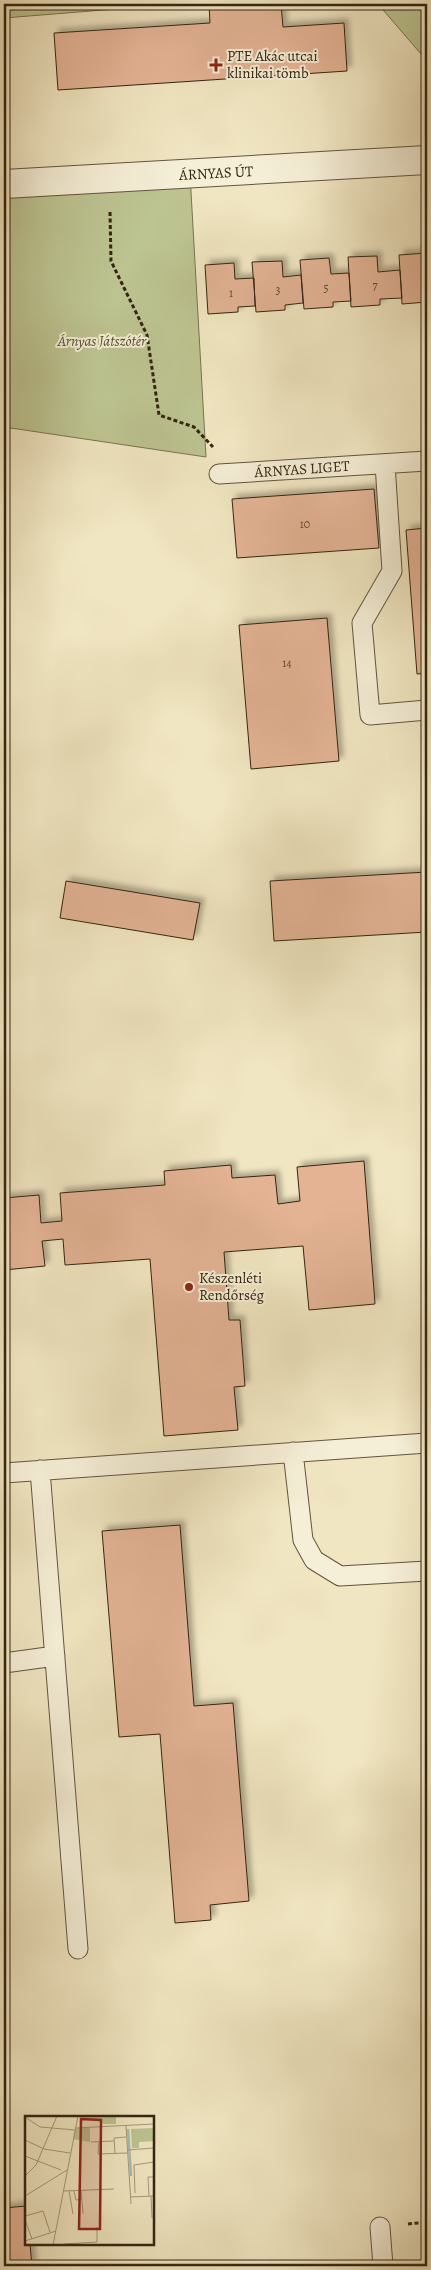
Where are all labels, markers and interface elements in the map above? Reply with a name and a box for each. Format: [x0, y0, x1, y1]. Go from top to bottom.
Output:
place label: PTE Akác utcai klinikai tömb [227, 46, 318, 83]
marker: PTE Akác utcai klinikai tömb [209, 58, 223, 72]
street label: ÁRNYAS ÚT [177, 161, 254, 185]
house number: 7 [372, 277, 378, 293]
house number: 5 [323, 280, 329, 296]
house number: 3 [276, 282, 281, 298]
house number: 1 [229, 285, 233, 301]
park label: Árnyas Játszótér [57, 331, 147, 351]
street label: ÁRNYAS LIGET [253, 456, 351, 482]
house number: 10 [300, 516, 310, 532]
house number: 14 [282, 655, 292, 671]
place label: Készenléti Rendőrség [199, 1268, 265, 1305]
marker: Készenléti Rendőrség [183, 1281, 195, 1293]
inset map [25, 2116, 154, 2245]

